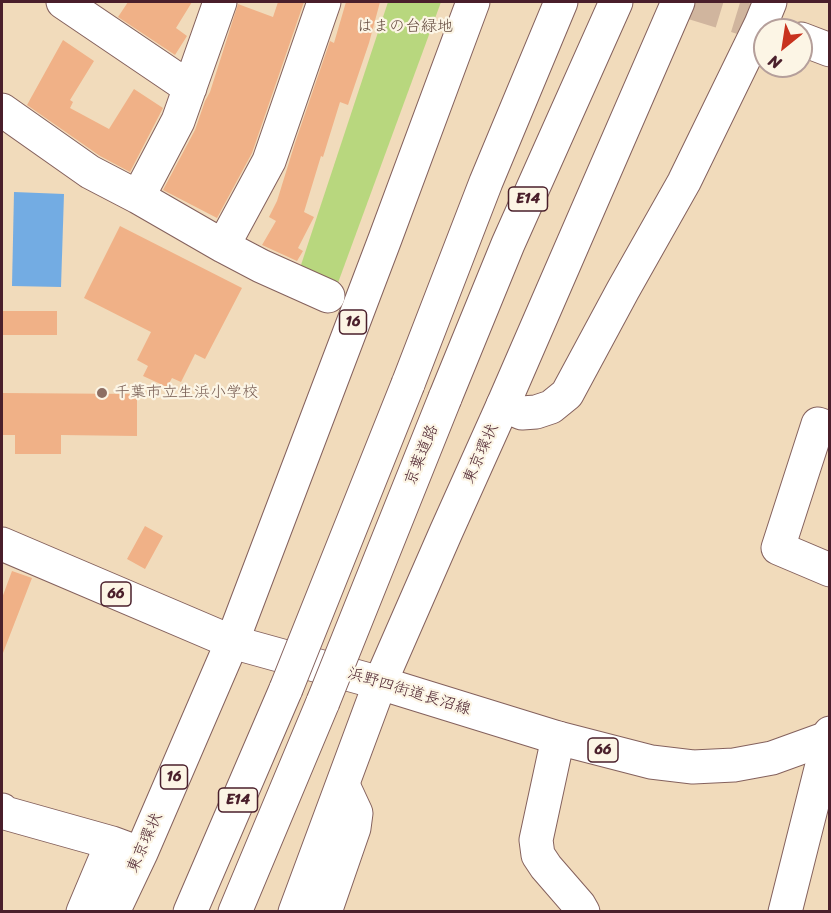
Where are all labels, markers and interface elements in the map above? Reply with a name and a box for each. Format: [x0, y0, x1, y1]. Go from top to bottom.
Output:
park label: はまの台緑地 [357, 17, 453, 37]
north arrow [753, 18, 813, 78]
text: N [763, 47, 787, 78]
road number: E14 [508, 187, 548, 211]
road number: 16 [340, 310, 366, 334]
place label: 千葉市立生浜小学校 [114, 383, 258, 403]
marker: 千葉市立生浜小学校 [95, 386, 109, 400]
street label: 東京環状 [459, 421, 503, 487]
street label: 京葉道路 [401, 422, 443, 488]
road number: 66 [101, 582, 131, 606]
street label: 浜野四街道長沼線 [345, 664, 473, 720]
road number: 66 [588, 738, 618, 762]
road number: 16 [160, 765, 188, 789]
road number: E14 [218, 788, 258, 812]
street label: 東京環状 [123, 810, 167, 876]

